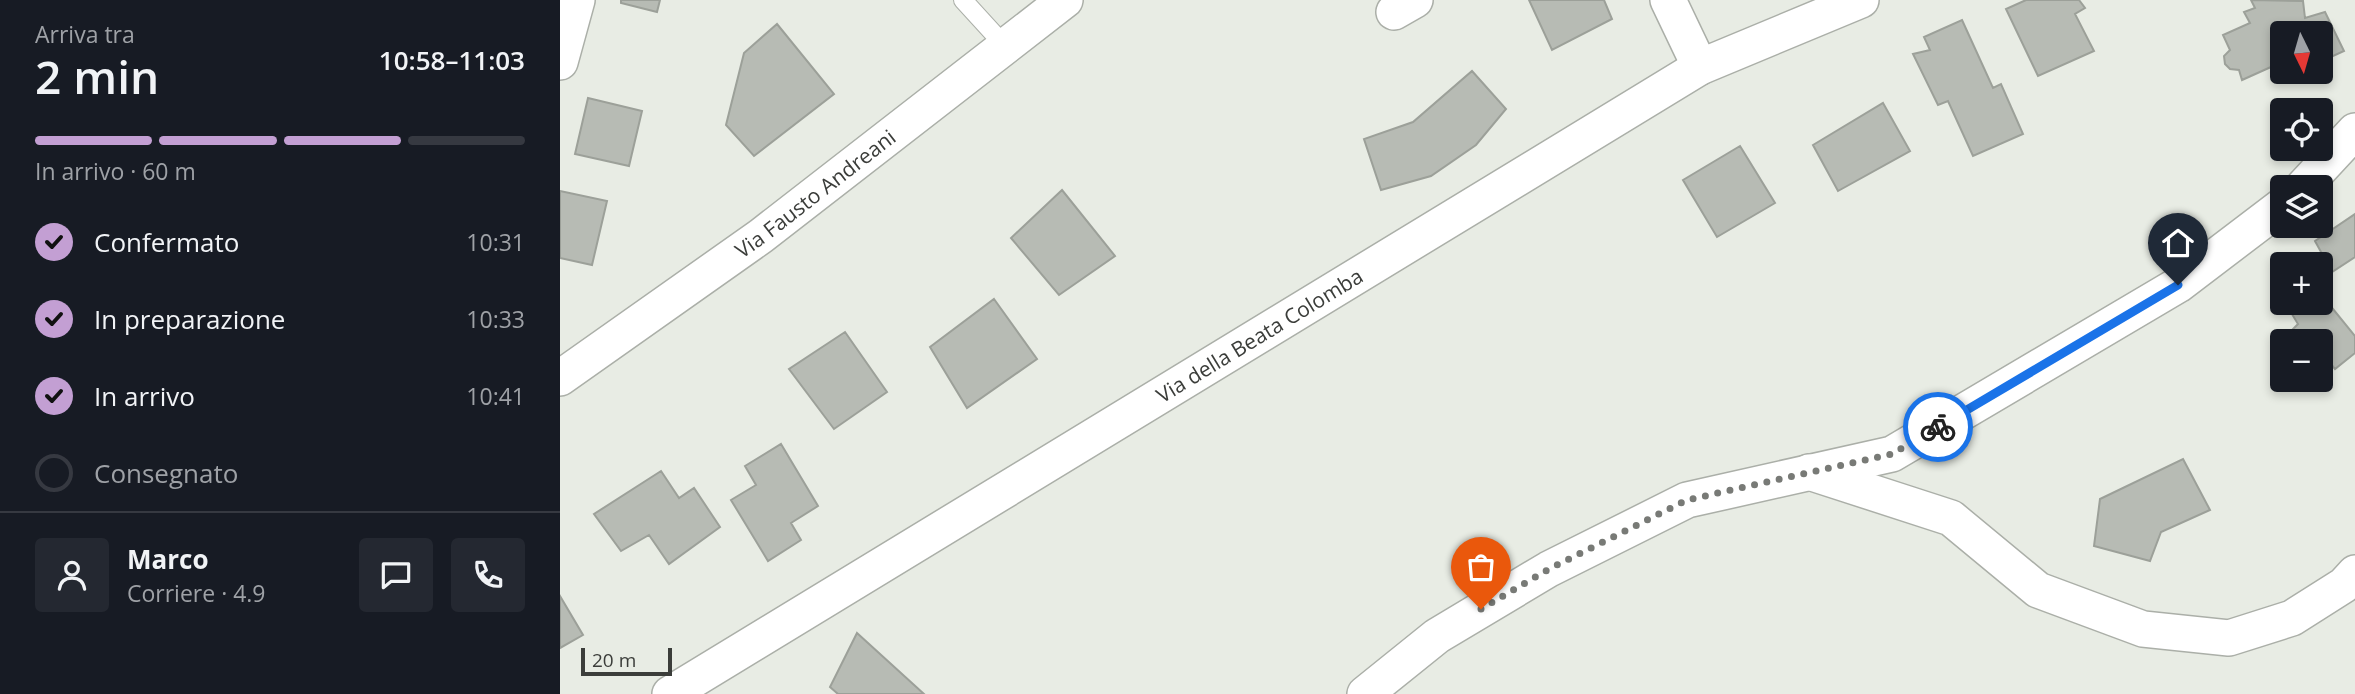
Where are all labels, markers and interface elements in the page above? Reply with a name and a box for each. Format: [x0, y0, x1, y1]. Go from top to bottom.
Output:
text: Arriva tra [35, 18, 135, 50]
north arrow [2270, 21, 2333, 84]
map controls [2270, 21, 2333, 392]
text: 10:58–11:03 [379, 42, 525, 78]
text: 2 min [35, 45, 159, 107]
button: locate [2270, 98, 2333, 161]
street label: Via Fausto Andreani [729, 123, 901, 264]
text: In arrivo · 60 m [35, 155, 196, 187]
button: layers [2270, 175, 2333, 238]
pin [2148, 213, 2208, 285]
icon: check [35, 223, 73, 261]
text: Confermato [94, 224, 239, 260]
icon: home [2159, 224, 2197, 262]
text: 10:31 [466, 226, 525, 258]
button: + [2270, 252, 2333, 315]
street label: Via della Beata Colomba [1151, 262, 1368, 409]
icon: check [35, 300, 73, 338]
text: In preparazione [94, 301, 285, 337]
text: 10:33 [466, 303, 525, 335]
button: − [2270, 329, 2333, 392]
icon: check [35, 377, 73, 415]
text: In arrivo [94, 378, 195, 414]
text: 10:41 [466, 380, 525, 412]
courier [1903, 392, 1973, 462]
icon: bike [1919, 408, 1957, 446]
text: Consegnato [94, 455, 238, 491]
pin [1451, 537, 1511, 609]
button: person [35, 538, 109, 612]
button: chat [359, 538, 433, 612]
button: phone [451, 538, 525, 612]
text: Marco [127, 541, 209, 577]
icon: bag [1462, 548, 1500, 586]
text: Corriere · 4.9 [127, 577, 266, 609]
scale bar [581, 645, 672, 677]
text: 20 m [592, 647, 636, 673]

